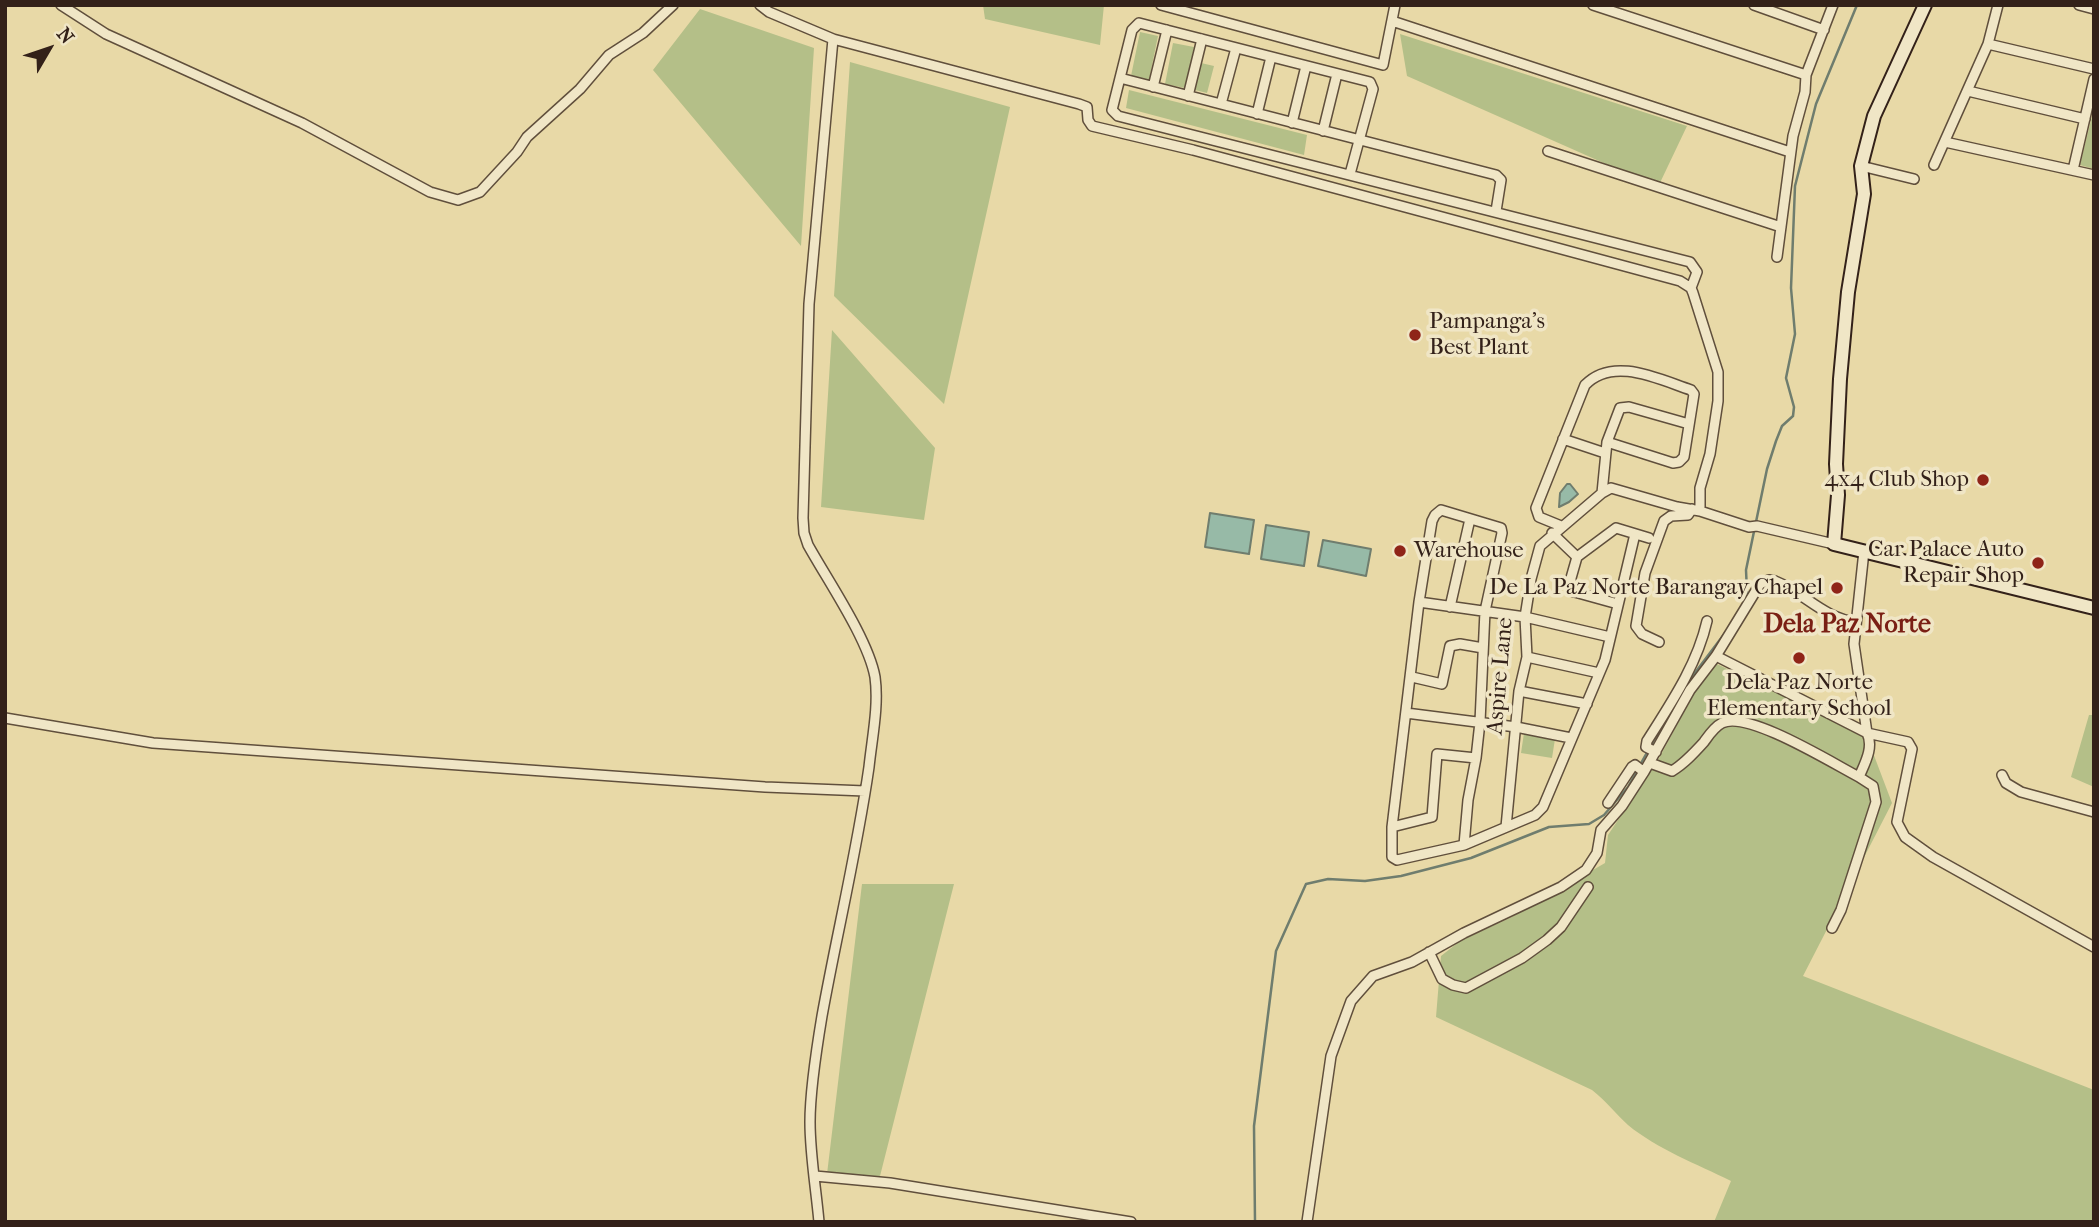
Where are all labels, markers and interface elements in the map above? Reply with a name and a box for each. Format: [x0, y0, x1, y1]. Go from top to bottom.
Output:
north arrow [14, 14, 84, 84]
text: N [52, 23, 78, 48]
place label: Pampanga's Best Plant [1429, 308, 1545, 362]
marker: Pampanga's Best Plant [1407, 327, 1423, 343]
place label: 4x4 Club Shop [1825, 466, 1969, 494]
marker: 4x4 Club Shop [1975, 472, 1991, 488]
place label: Car Palace Auto Repair Shop [1868, 536, 2024, 590]
place label: Warehouse [1414, 537, 1524, 565]
marker: Warehouse [1392, 543, 1408, 559]
marker: Car Palace Auto Repair Shop [2030, 555, 2046, 571]
place label: De La Paz Norte Barangay Chapel [1489, 574, 1823, 602]
marker: De La Paz Norte Barangay Chapel [1829, 580, 1845, 596]
district label: Dela Paz Norte [1763, 610, 1931, 642]
street label: Aspire Lane [1482, 616, 1520, 736]
marker: Dela Paz Norte Elementary School [1791, 650, 1807, 666]
place label: Dela Paz Norte Elementary School [1706, 669, 1892, 723]

